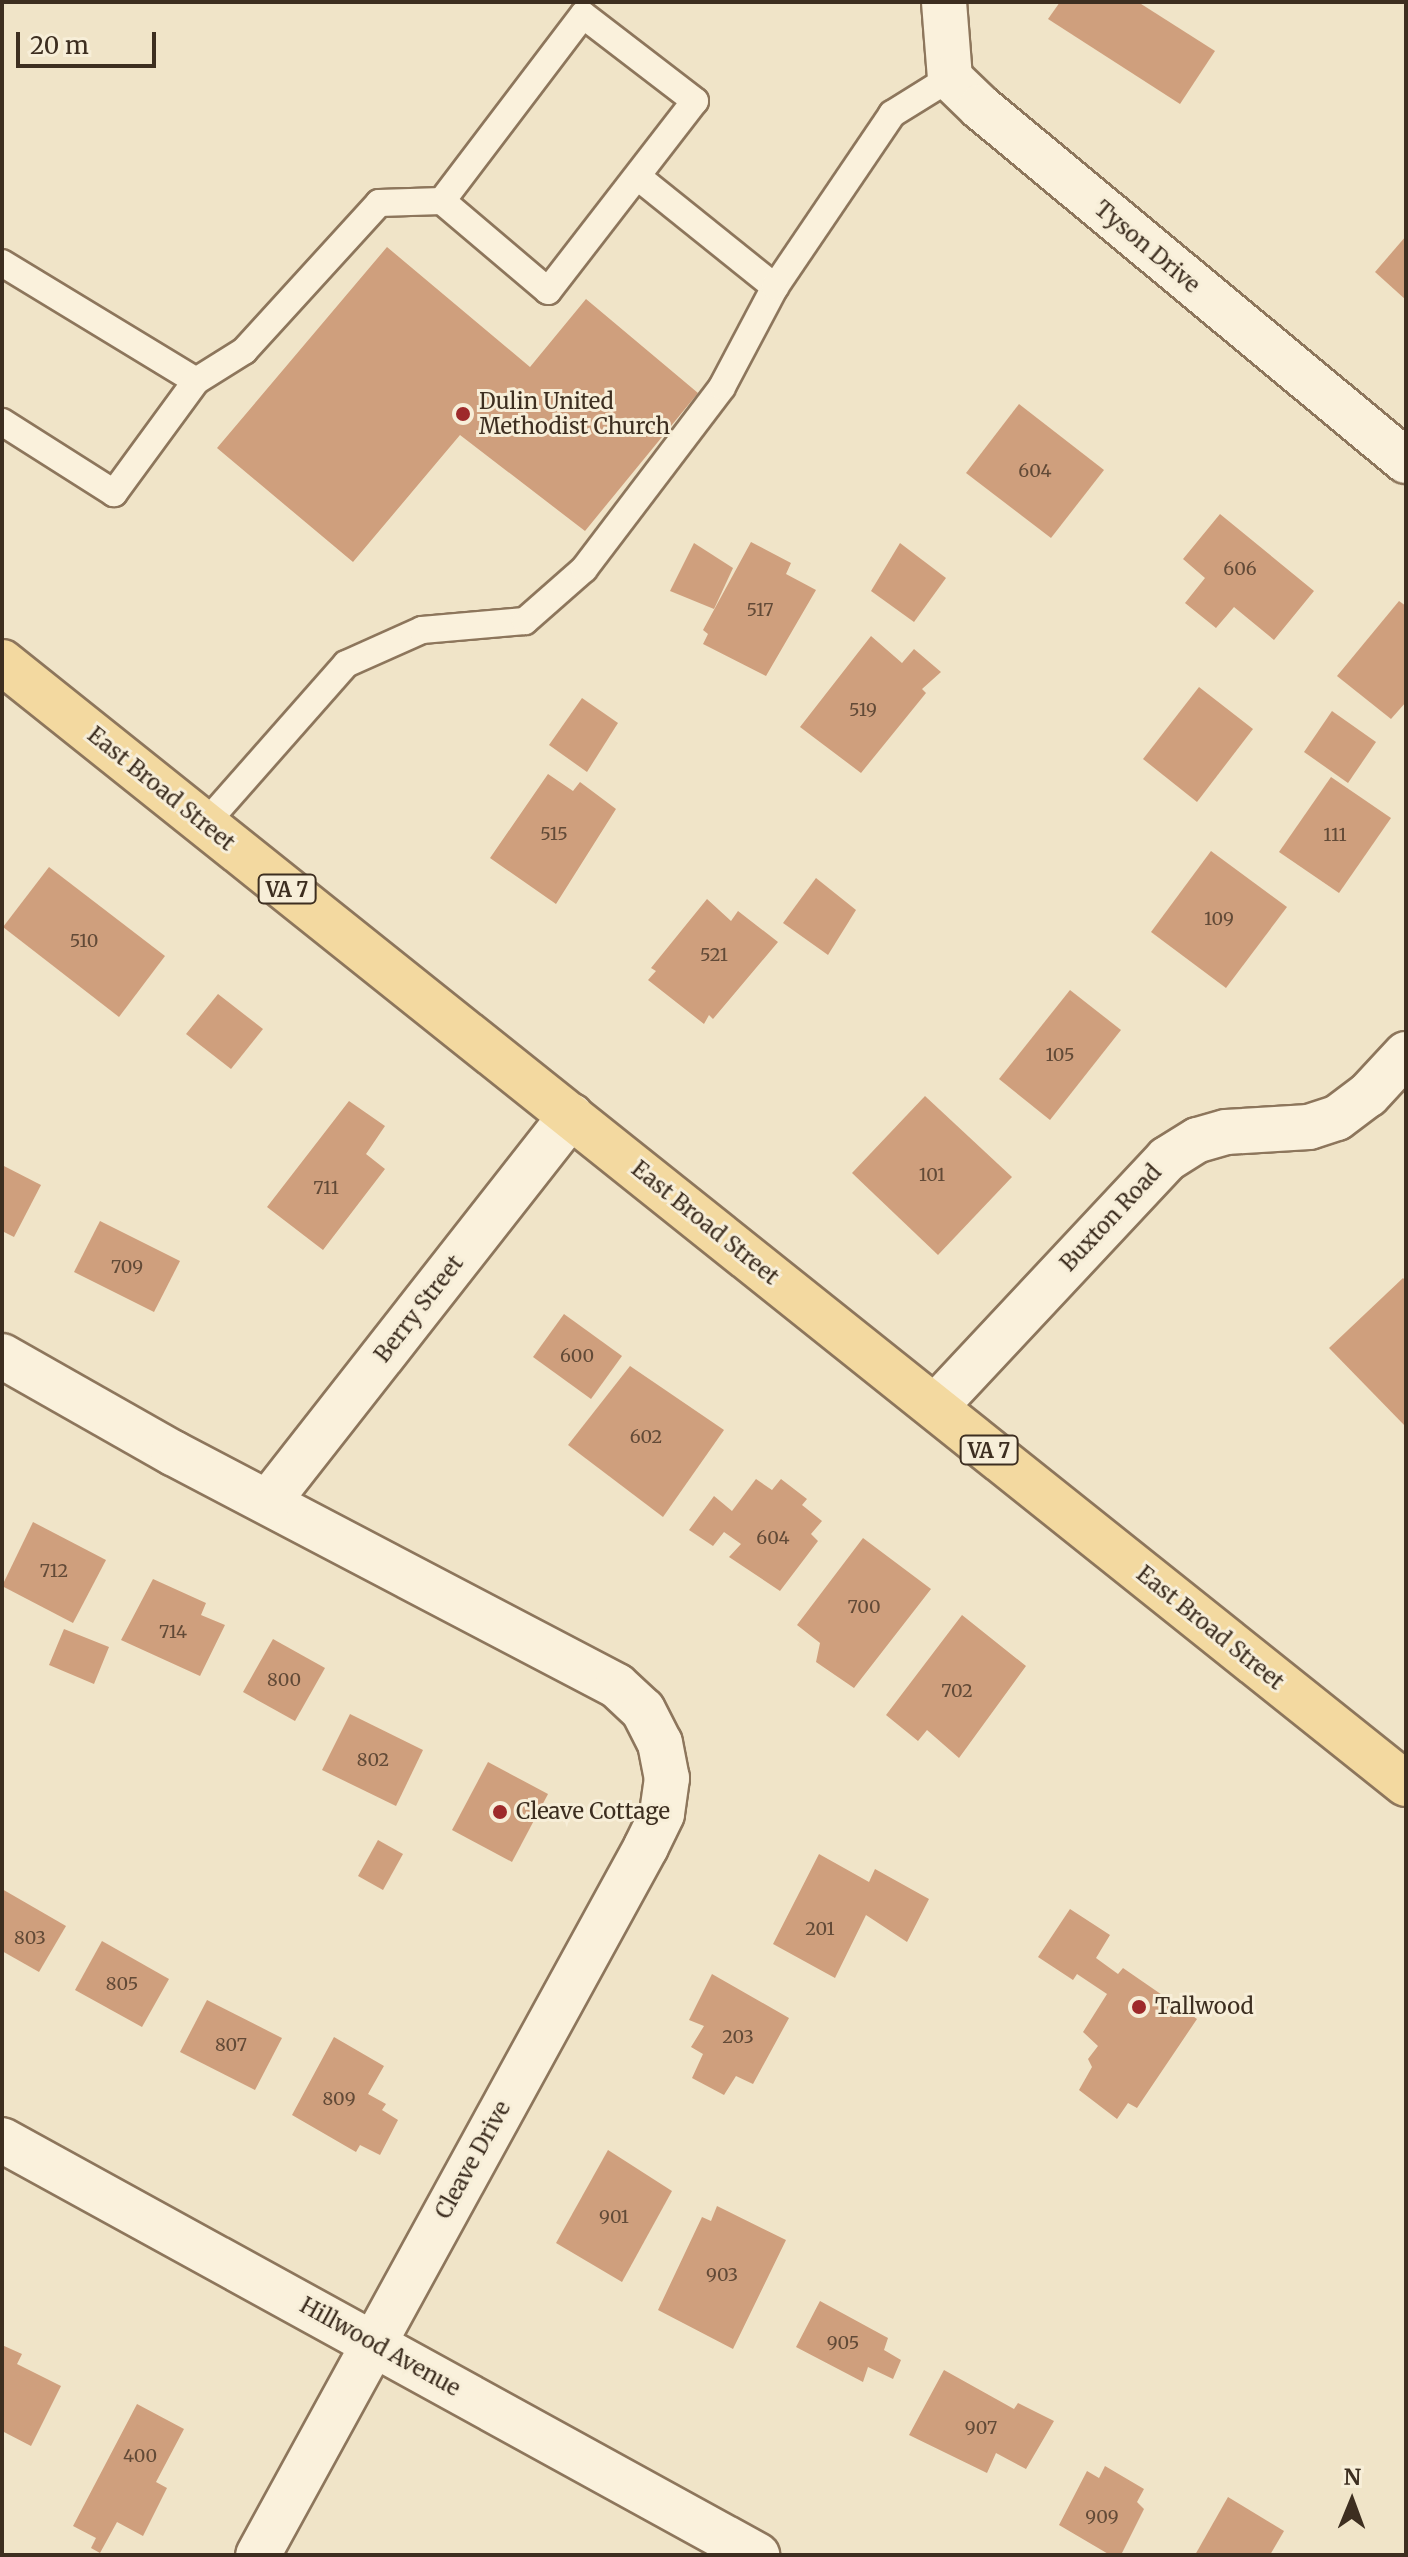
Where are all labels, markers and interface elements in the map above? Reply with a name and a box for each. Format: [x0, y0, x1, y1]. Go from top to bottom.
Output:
scale bar [20, 16, 160, 66]
text: 20 m [30, 30, 89, 61]
street label: Tyson Drive [1089, 195, 1205, 299]
place label: Dulin United Methodist Church [479, 388, 670, 440]
marker: Dulin United Methodist Church [454, 405, 472, 423]
house number: 604 [1018, 460, 1052, 482]
house number: 606 [1223, 558, 1257, 580]
house number: 517 [747, 599, 773, 621]
house number: 519 [849, 699, 877, 721]
street label: East Broad Street [82, 722, 240, 856]
house number: 515 [540, 823, 568, 845]
house number: 111 [1323, 824, 1347, 846]
road number: VA 7 [257, 873, 317, 905]
house number: 109 [1204, 908, 1234, 930]
house number: 510 [70, 930, 98, 952]
house number: 521 [700, 944, 728, 966]
house number: 105 [1045, 1044, 1075, 1066]
street label: East Broad Street [626, 1156, 784, 1290]
street label: Buxton Road [1055, 1159, 1167, 1277]
house number: 101 [919, 1164, 945, 1186]
house number: 711 [313, 1177, 339, 1199]
street label: Berry Street [369, 1250, 469, 1368]
house number: 709 [111, 1256, 143, 1278]
house number: 600 [560, 1345, 594, 1367]
house number: 602 [630, 1426, 662, 1448]
road number: VA 7 [959, 1434, 1019, 1466]
house number: 604 [756, 1527, 790, 1549]
house number: 712 [40, 1560, 68, 1582]
street label: East Broad Street [1131, 1561, 1289, 1695]
house number: 700 [847, 1596, 881, 1618]
house number: 714 [159, 1621, 187, 1643]
house number: 800 [267, 1669, 301, 1691]
house number: 702 [941, 1680, 973, 1702]
house number: 802 [357, 1749, 389, 1771]
place label: Cleave Cottage [516, 1799, 670, 1825]
marker: Cleave Cottage [491, 1803, 509, 1821]
house number: 201 [805, 1918, 835, 1940]
house number: 803 [14, 1927, 46, 1949]
house number: 805 [106, 1973, 138, 1995]
place label: Tallwood [1155, 1994, 1254, 2020]
marker: Tallwood [1130, 1998, 1148, 2016]
house number: 203 [722, 2026, 754, 2048]
house number: 807 [215, 2034, 247, 2056]
house number: 809 [322, 2088, 356, 2110]
street label: Cleave Drive [430, 2097, 516, 2223]
house number: 901 [599, 2206, 629, 2228]
house number: 903 [706, 2264, 738, 2286]
street label: Hillwood Avenue [295, 2292, 465, 2402]
house number: 905 [827, 2332, 859, 2354]
house number: 907 [965, 2417, 997, 2439]
house number: 400 [123, 2445, 157, 2467]
north arrow [1312, 2461, 1392, 2541]
text: N [1343, 2463, 1361, 2491]
house number: 909 [1085, 2506, 1119, 2528]

